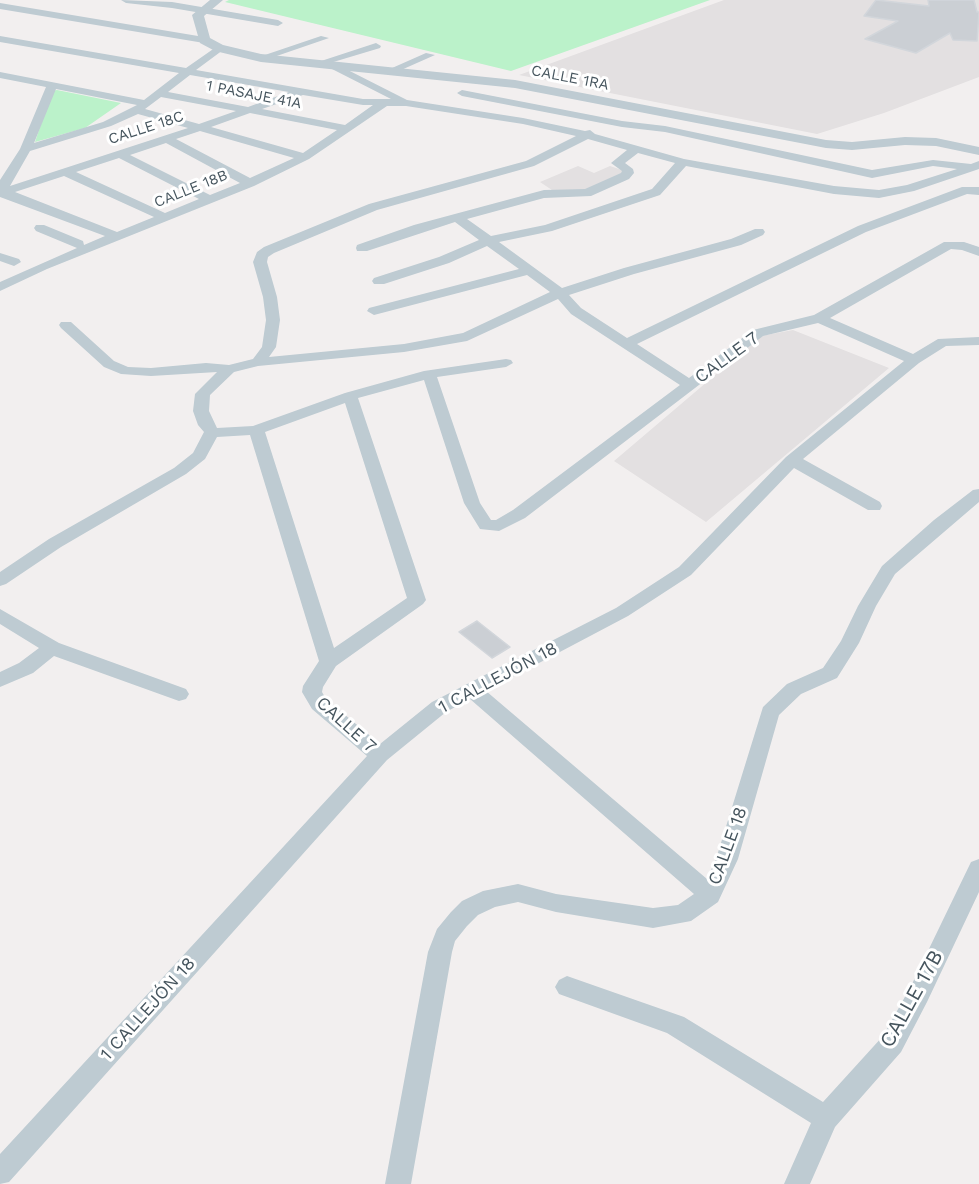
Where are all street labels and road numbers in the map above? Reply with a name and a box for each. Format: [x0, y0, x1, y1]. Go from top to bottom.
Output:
street label: CALLE 1RA [530, 62, 610, 94]
street label: 1 PASAJE 41A [205, 77, 303, 113]
street label: CALLE 18C [106, 107, 186, 149]
street label: CALLE 18B [152, 166, 230, 212]
street label: CALLE 7 [691, 328, 763, 388]
street label: 1 CALLEJÓN 18 [435, 638, 561, 718]
street label: CALLE 7 [311, 692, 381, 758]
street label: CALLE 18 [704, 804, 752, 888]
street label: CALLE 17B [875, 946, 949, 1052]
street label: 1 CALLEJÓN 18 [96, 953, 200, 1065]

